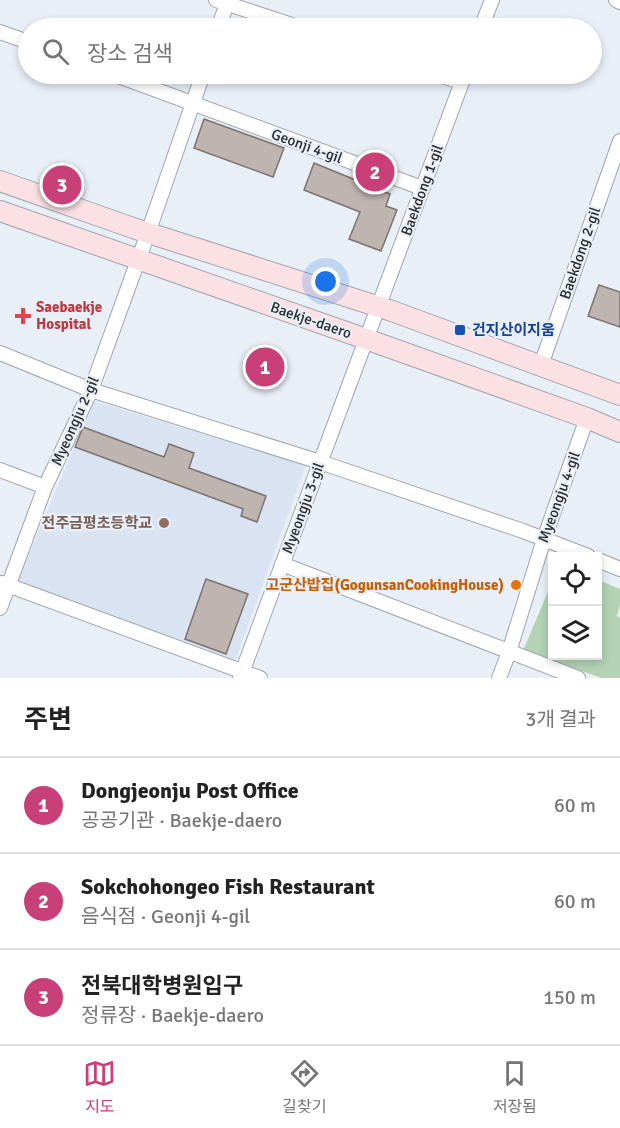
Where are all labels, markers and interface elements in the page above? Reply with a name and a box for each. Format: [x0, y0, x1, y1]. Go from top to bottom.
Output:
search box [18, 18, 602, 84]
icon: search [39, 35, 72, 68]
text: 장소 검색 [87, 40, 173, 67]
street label: Geonji 4-gil [269, 125, 345, 167]
street label: Baekdong 1-gil [397, 142, 447, 238]
pin: 2 [356, 150, 394, 195]
pin: 3 [42, 162, 82, 207]
street label: Baekdong 2-gil [556, 205, 604, 301]
your location [311, 267, 340, 296]
place label: Saebaekje Hospital [36, 298, 102, 333]
street label: Baekje-daero [268, 298, 354, 342]
marker: Saebaekje Hospital [14, 307, 32, 325]
place label: 건지산이지움 [472, 321, 555, 339]
marker: 건지산이지움 [453, 323, 467, 337]
pin: 1 [246, 344, 284, 389]
street label: Myeongju 2-gil [47, 374, 103, 468]
street label: Myeongju 4-gil [534, 449, 584, 545]
street label: Myeongju 3-gil [278, 460, 328, 556]
place label: 전주금평초등학교 [42, 514, 152, 532]
marker: 전주금평초등학교 [157, 516, 171, 530]
map controls [548, 552, 602, 660]
button: locate [548, 552, 602, 606]
place label: 고군산밥집(GogunsanCookingHouse) [265, 576, 504, 594]
marker: 고군산밥집(GogunsanCookingHouse) [509, 578, 523, 592]
button: layers [548, 606, 602, 660]
text: 주변 [24, 704, 72, 736]
text: 3개 결과 [526, 707, 596, 732]
text: Dongjeonju Post Office [81, 777, 299, 804]
text: 1 [38, 793, 49, 818]
text: 60 m [554, 793, 596, 818]
text: 공공기관 · Baekje-daero [81, 808, 282, 833]
text: Sokchohongeo Fish Restaurant [81, 873, 375, 900]
text: 2 [38, 889, 49, 914]
text: 60 m [554, 889, 596, 914]
text: 음식점 · Geonji 4-gil [81, 904, 250, 929]
text: 전북대학병원입구 [81, 972, 243, 999]
text: 3 [38, 985, 49, 1010]
text: 150 m [543, 985, 596, 1010]
text: 정류장 · Baekje-daero [81, 1003, 264, 1028]
tab: 지도 [83, 1057, 116, 1117]
tab: 길찾기 [282, 1057, 327, 1117]
tab: 저장됨 [493, 1057, 537, 1117]

